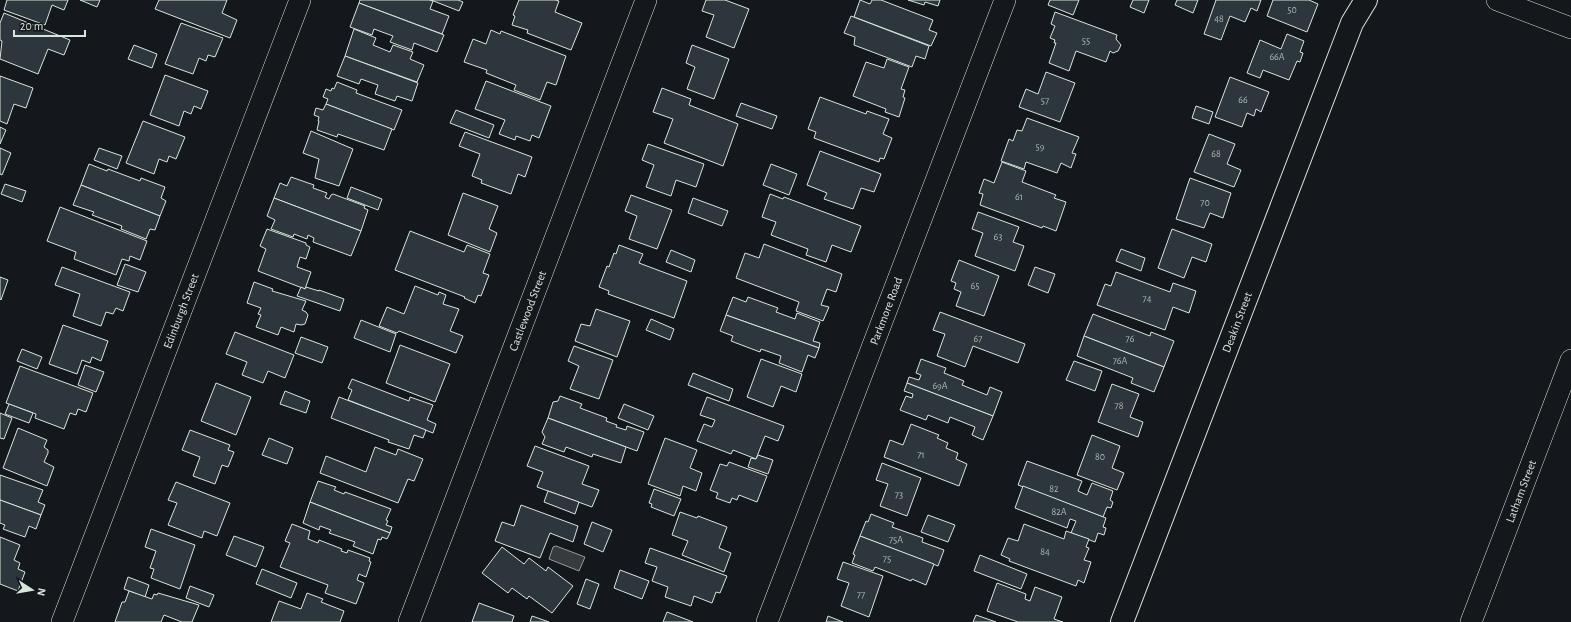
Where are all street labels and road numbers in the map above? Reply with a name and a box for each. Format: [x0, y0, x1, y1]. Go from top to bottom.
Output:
street label: Castlewood Street [507, 269, 548, 353]
street label: Edinburgh Street [161, 272, 201, 350]
street label: Parkmore Road [868, 275, 904, 347]
street label: Deakin Street [1220, 290, 1254, 354]
street label: Latham Street [1504, 458, 1538, 524]

